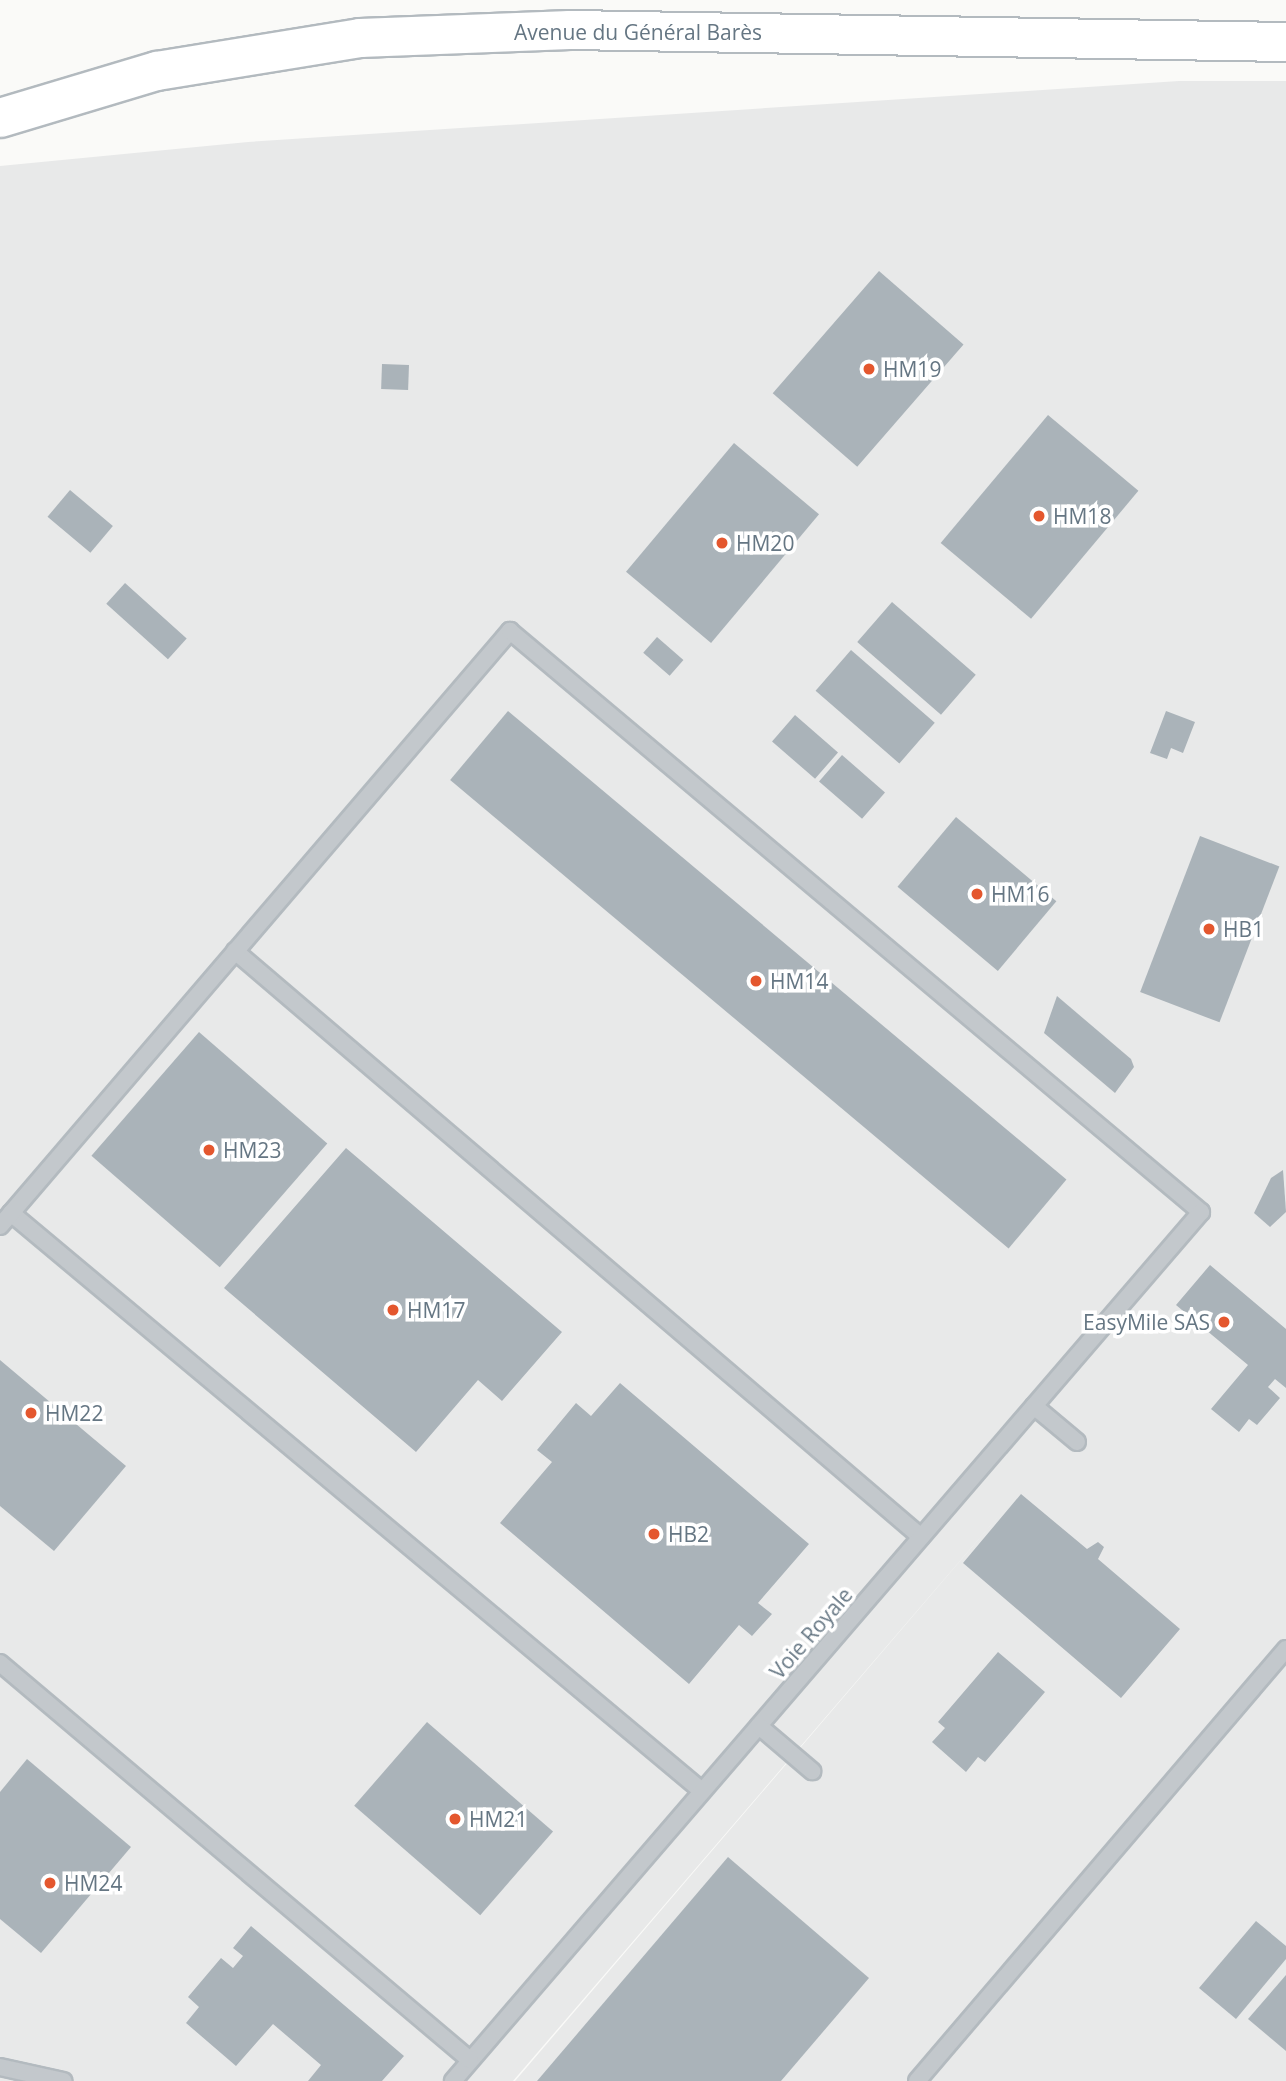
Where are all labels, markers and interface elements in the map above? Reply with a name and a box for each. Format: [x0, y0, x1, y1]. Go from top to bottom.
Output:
street label: Avenue du Général Barès [514, 19, 762, 45]
place label: HM19 [883, 356, 941, 382]
marker: HM19 [861, 361, 877, 377]
place label: HM18 [1053, 503, 1111, 529]
marker: HM18 [1031, 508, 1047, 524]
place label: HM20 [736, 530, 794, 556]
marker: HM20 [714, 535, 730, 551]
place label: HM16 [991, 881, 1049, 907]
marker: HM16 [969, 886, 985, 902]
place label: HB1 [1223, 916, 1264, 942]
marker: HB1 [1201, 921, 1217, 937]
place label: HM14 [770, 968, 828, 994]
marker: HM14 [748, 973, 764, 989]
place label: HM23 [223, 1137, 281, 1163]
marker: HM23 [201, 1142, 217, 1158]
place label: HM17 [407, 1297, 465, 1323]
marker: HM17 [385, 1302, 401, 1318]
place label: EasyMile SAS [1083, 1309, 1210, 1335]
marker: EasyMile SAS [1216, 1314, 1232, 1330]
place label: HM22 [45, 1400, 103, 1426]
marker: HM22 [23, 1405, 39, 1421]
place label: HB2 [668, 1521, 709, 1547]
marker: HB2 [646, 1526, 662, 1542]
street label: Voie Royale [765, 1582, 857, 1684]
place label: HM21 [469, 1806, 527, 1832]
marker: HM21 [447, 1811, 463, 1827]
place label: HM24 [64, 1870, 122, 1896]
marker: HM24 [42, 1875, 58, 1891]

